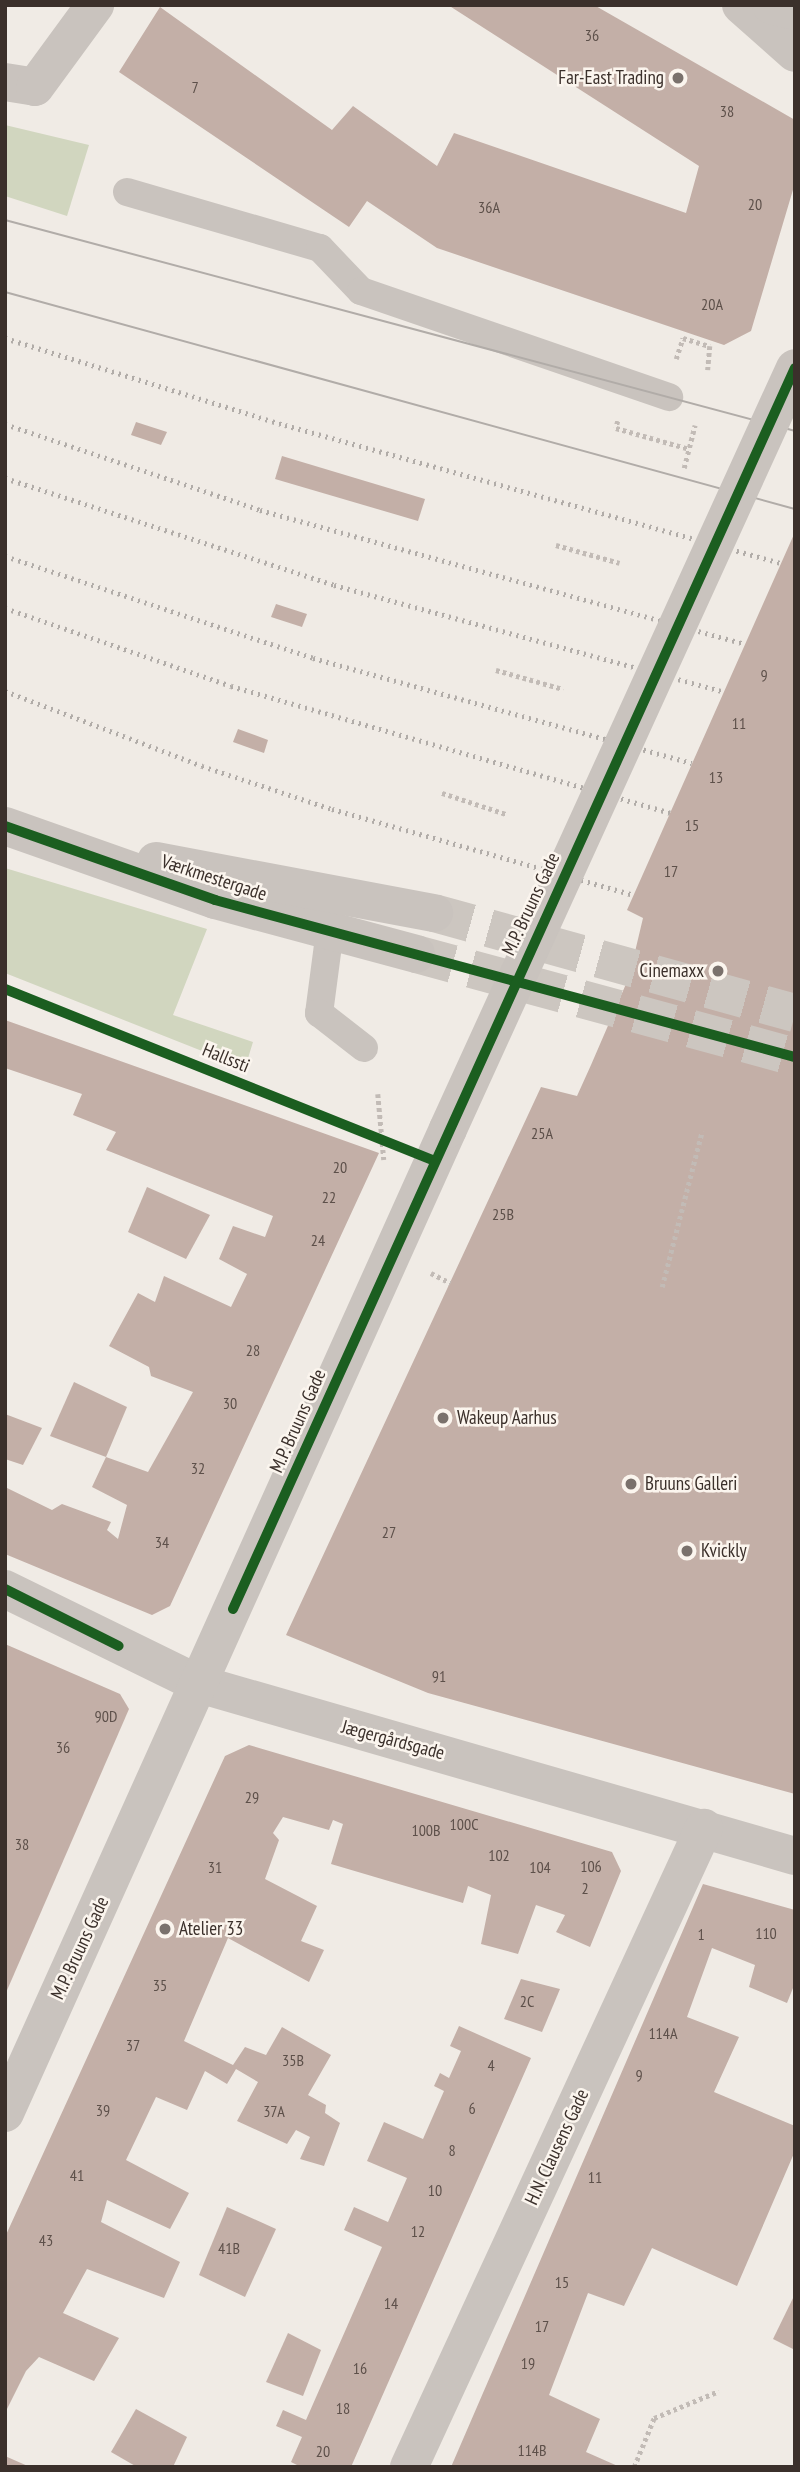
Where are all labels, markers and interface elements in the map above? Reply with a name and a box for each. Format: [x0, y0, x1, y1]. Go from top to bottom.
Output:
house number: 36 [585, 25, 599, 45]
place label: Far-East Trading [558, 67, 664, 89]
marker: Far-East Trading [670, 70, 686, 86]
house number: 7 [191, 77, 199, 97]
house number: 38 [720, 101, 734, 121]
house number: 20 [748, 194, 762, 214]
house number: 36A [478, 197, 500, 217]
house number: 20A [701, 294, 723, 314]
house number: 9 [760, 665, 768, 685]
house number: 11 [732, 713, 746, 733]
house number: 13 [709, 767, 723, 787]
house number: 15 [685, 815, 699, 835]
street label: M.P. Bruuns Gade [497, 848, 565, 960]
street label: Værkmestergade [158, 850, 270, 906]
house number: 17 [664, 861, 678, 881]
place label: Cinemaxx [640, 960, 704, 982]
marker: Cinemaxx [710, 963, 726, 979]
street label: Hallssti [199, 1038, 253, 1078]
house number: 25A [531, 1123, 553, 1143]
house number: 20 [333, 1157, 347, 1177]
house number: 22 [322, 1187, 336, 1207]
house number: 25B [492, 1204, 514, 1224]
house number: 24 [311, 1230, 325, 1250]
house number: 28 [246, 1340, 260, 1360]
street label: M.P. Bruuns Gade [265, 1365, 331, 1477]
house number: 30 [223, 1393, 237, 1413]
place label: Wakeup Aarhus [457, 1407, 557, 1429]
marker: Wakeup Aarhus [435, 1410, 451, 1426]
house number: 32 [191, 1458, 205, 1478]
place label: Bruuns Galleri [645, 1473, 737, 1495]
marker: Bruuns Galleri [623, 1476, 639, 1492]
house number: 27 [382, 1522, 396, 1542]
house number: 34 [155, 1532, 169, 1552]
place label: Kvickly [701, 1540, 747, 1562]
marker: Kvickly [679, 1543, 695, 1559]
house number: 91 [432, 1666, 446, 1686]
house number: 90D [95, 1706, 117, 1726]
street label: Jægergårdsgade [339, 1715, 447, 1765]
house number: 36 [56, 1737, 70, 1757]
house number: 29 [245, 1787, 259, 1807]
house number: 100C [450, 1814, 478, 1834]
house number: 100B [411, 1820, 441, 1840]
house number: 38 [15, 1834, 29, 1854]
house number: 102 [488, 1845, 510, 1865]
house number: 106 [580, 1856, 602, 1876]
house number: 31 [208, 1857, 222, 1877]
house number: 104 [529, 1857, 551, 1877]
house number: 2 [581, 1878, 589, 1898]
street label: M.P. Bruuns Gade [46, 1892, 114, 2004]
place label: Atelier 33 [179, 1918, 243, 1940]
marker: Atelier 33 [157, 1921, 173, 1937]
house number: 110 [755, 1923, 777, 1943]
house number: 1 [697, 1924, 705, 1944]
house number: 35 [153, 1975, 167, 1995]
house number: 2C [520, 1991, 534, 2011]
house number: 114A [648, 2023, 678, 2043]
house number: 37 [126, 2035, 140, 2055]
house number: 35B [282, 2050, 304, 2070]
house number: 4 [487, 2055, 495, 2075]
house number: 9 [635, 2065, 643, 2085]
street label: H.N. Clausens Gade [520, 2085, 594, 2209]
house number: 6 [468, 2098, 476, 2118]
house number: 39 [96, 2100, 110, 2120]
house number: 37A [263, 2101, 285, 2121]
house number: 8 [448, 2140, 456, 2160]
house number: 41 [70, 2165, 84, 2185]
house number: 11 [588, 2167, 602, 2187]
house number: 10 [428, 2180, 442, 2200]
house number: 12 [411, 2221, 425, 2241]
house number: 43 [39, 2230, 53, 2250]
house number: 41B [218, 2238, 240, 2258]
house number: 15 [555, 2272, 569, 2292]
house number: 14 [384, 2293, 398, 2313]
house number: 17 [535, 2316, 549, 2336]
house number: 19 [521, 2353, 535, 2373]
house number: 16 [353, 2358, 367, 2378]
house number: 18 [336, 2398, 350, 2418]
house number: 114B [517, 2440, 547, 2460]
house number: 20 [316, 2441, 330, 2461]

